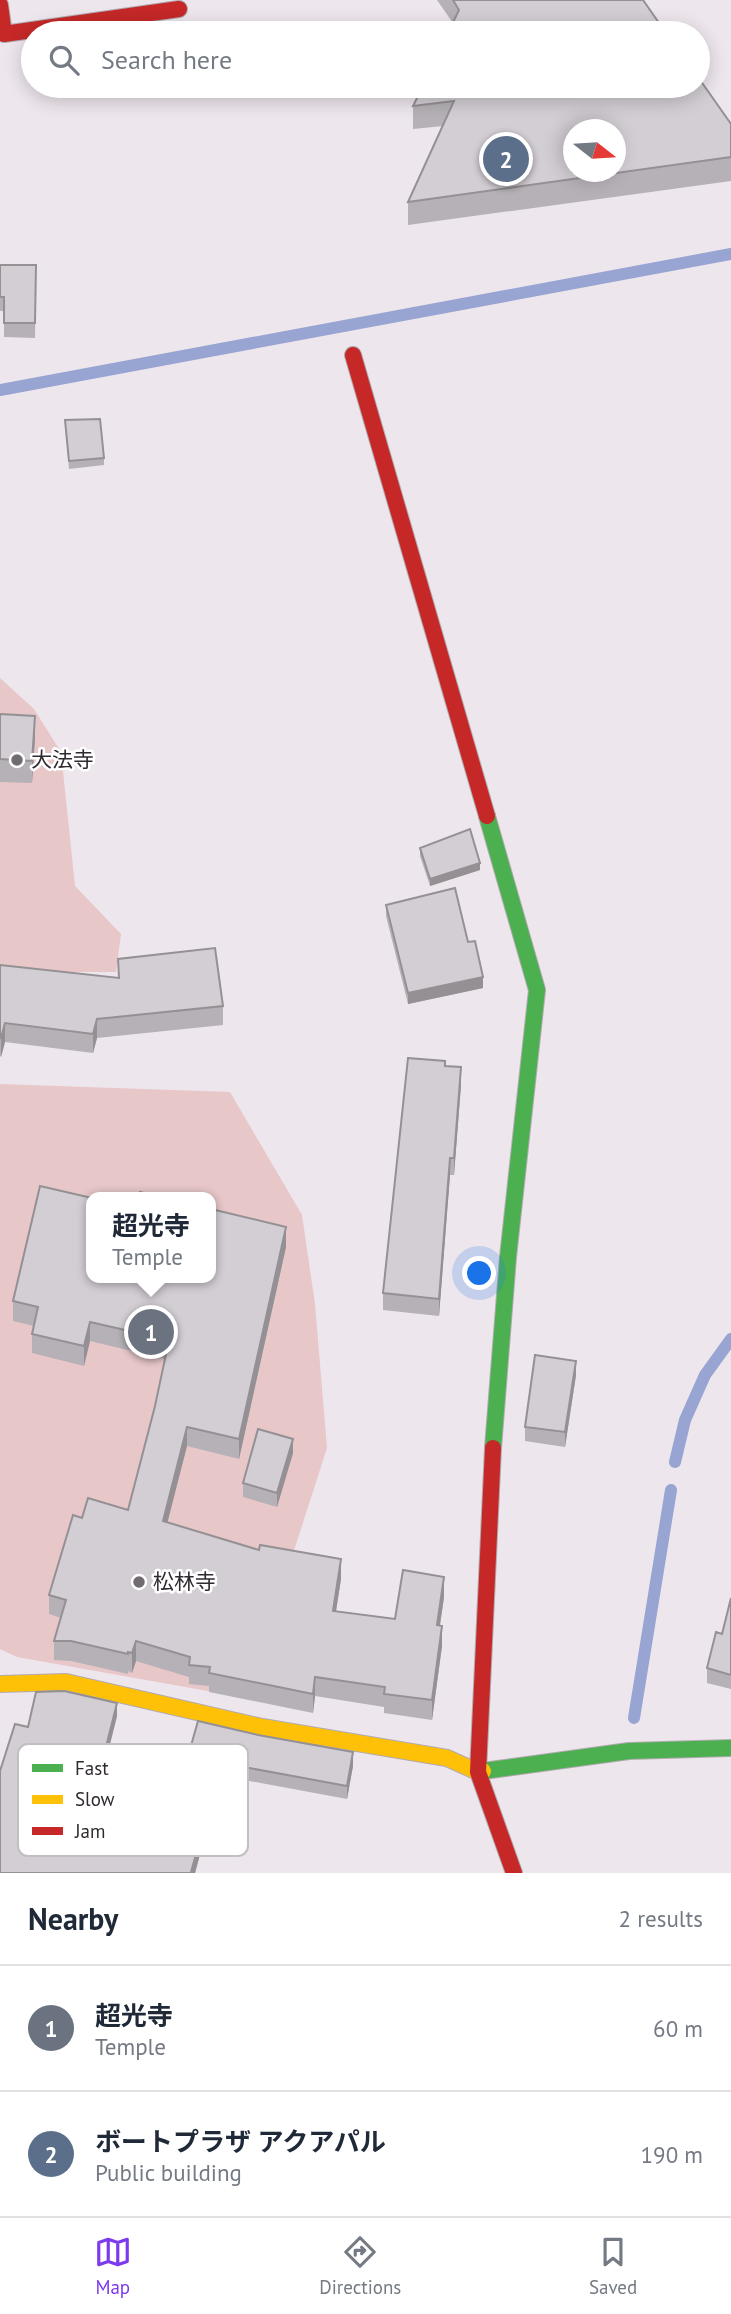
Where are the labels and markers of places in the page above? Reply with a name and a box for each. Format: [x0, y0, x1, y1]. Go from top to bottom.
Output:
pin: 2 [483, 133, 529, 185]
place label: 大法寺 [31, 746, 94, 773]
marker: 大法寺 [9, 752, 25, 768]
pin: 1 [128, 1306, 174, 1358]
place label: 松林寺 [153, 1568, 216, 1595]
marker: 松林寺 [131, 1574, 147, 1590]

